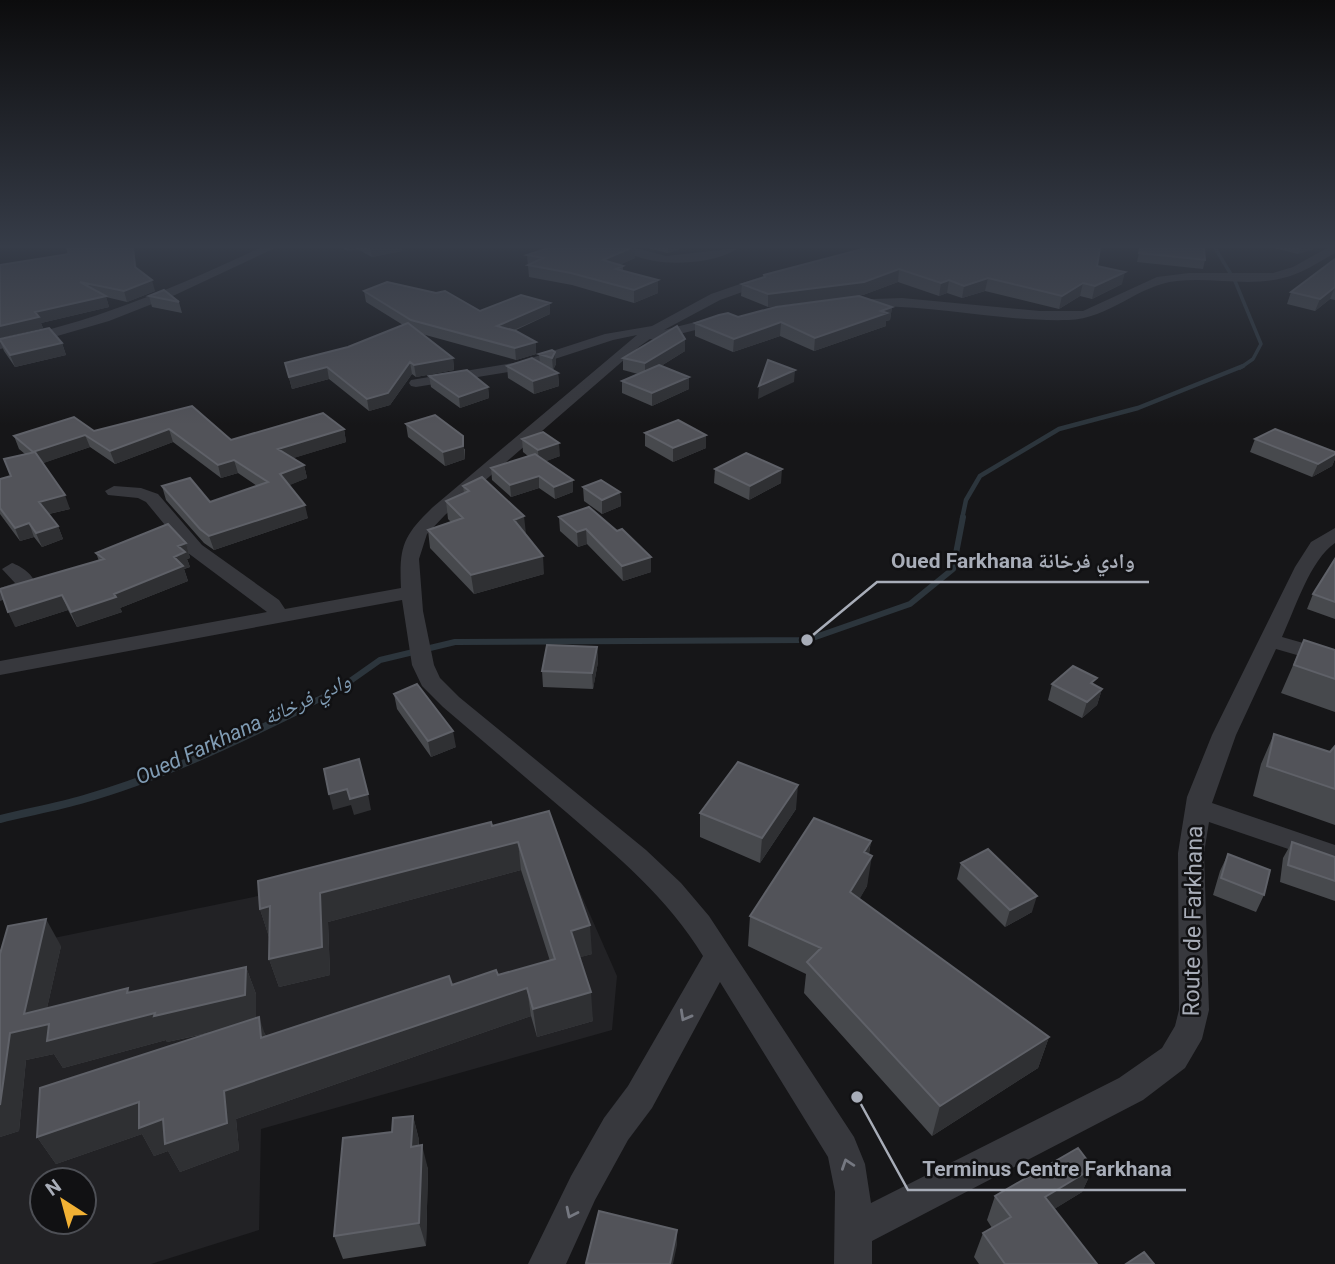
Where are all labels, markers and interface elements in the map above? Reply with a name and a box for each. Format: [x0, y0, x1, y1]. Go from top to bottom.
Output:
callout: Oued Farkhana وادي فرخانة [877, 540, 1149, 582]
text: Oued Farkhana وادي فرخانة [891, 549, 1135, 577]
water label: Oued Farkhana وادي فرخانة [132, 668, 356, 793]
street label: Route de Farkhana [1178, 825, 1208, 1017]
one-way arrow [680, 1009, 693, 1021]
callout: Terminus Centre Farkhana [908, 1148, 1186, 1190]
text: Terminus Centre Farkhana [922, 1157, 1172, 1181]
one-way arrow [841, 1158, 855, 1170]
north arrow [28, 1166, 98, 1236]
text: N [41, 1174, 65, 1201]
one-way arrow [566, 1206, 580, 1218]

